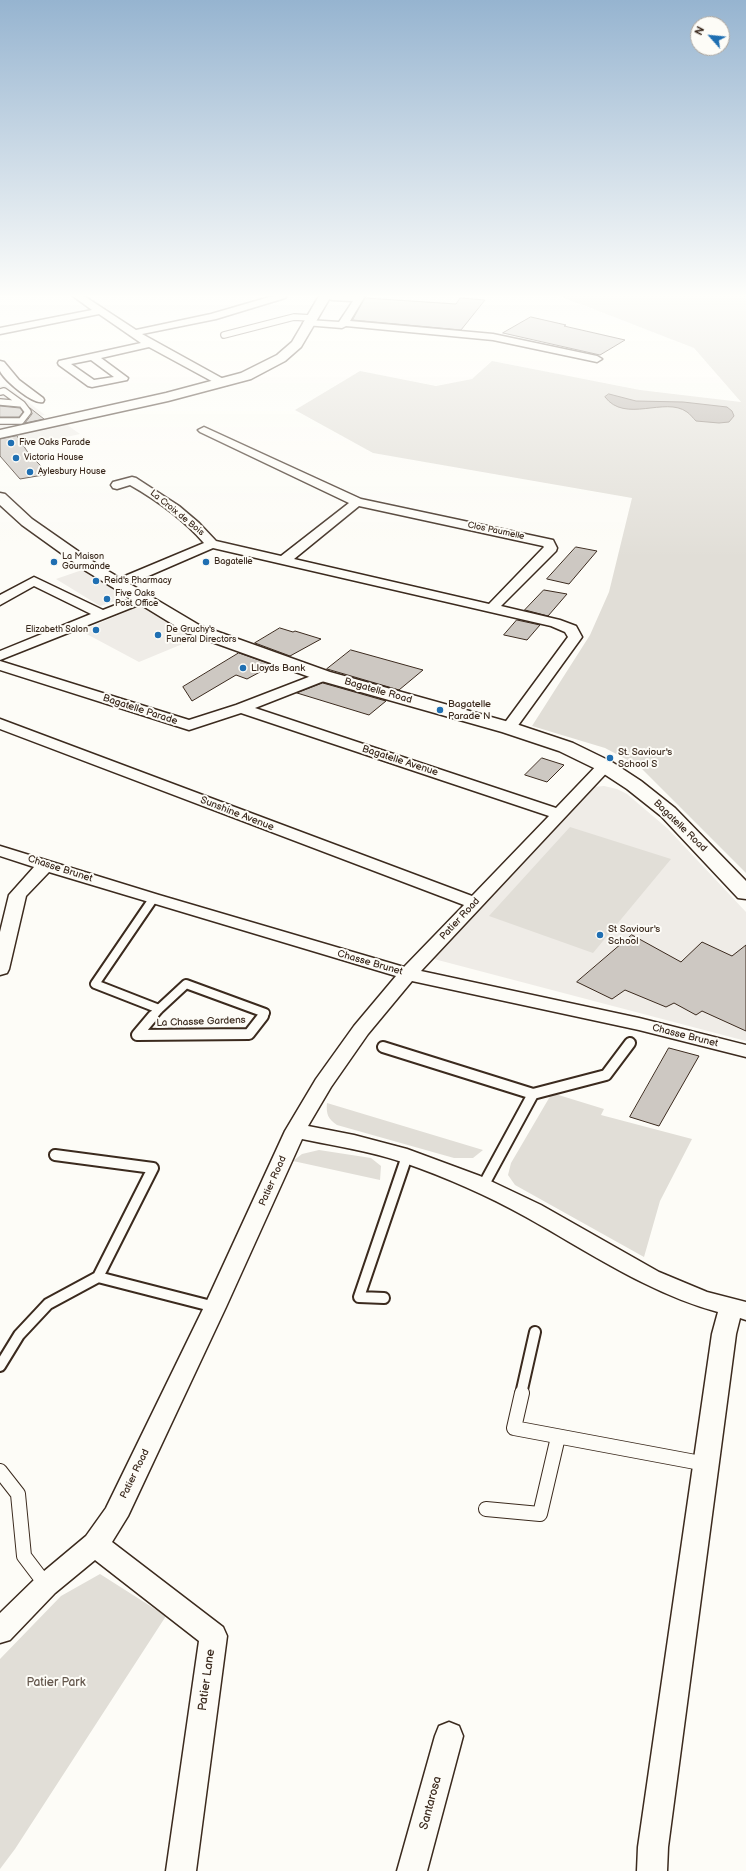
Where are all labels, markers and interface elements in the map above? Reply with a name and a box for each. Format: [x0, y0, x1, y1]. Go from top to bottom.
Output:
north arrow [690, 16, 730, 56]
text: N [692, 24, 707, 37]
marker: Five Oaks Parade [6, 438, 16, 448]
place label: Five Oaks Parade [19, 438, 90, 448]
marker: Victoria House [11, 453, 21, 463]
place label: Victoria House [24, 453, 83, 463]
marker: Aylesbury House [25, 467, 35, 477]
place label: Aylesbury House [38, 467, 106, 477]
street label: La Croix de Bois [148, 488, 206, 538]
street label: Clos Paumelle [467, 520, 525, 542]
place label: La Maison Gourmande [62, 552, 110, 573]
marker: La Maison Gourmande [49, 557, 59, 567]
marker: Bagatelle [201, 557, 211, 567]
place label: Bagatelle [214, 557, 253, 567]
marker: Reid's Pharmacy [91, 576, 101, 586]
place label: Reid's Pharmacy [104, 576, 172, 586]
place label: Five Oaks Post Office [115, 589, 158, 610]
marker: Five Oaks Post Office [102, 594, 112, 604]
place label: Elizabeth Salon [25, 625, 88, 635]
marker: Elizabeth Salon [91, 625, 101, 635]
place label: De Gruchy's Funeral Directors [166, 625, 236, 646]
marker: De Gruchy's Funeral Directors [153, 630, 163, 640]
place label: Lloyds Bank [251, 662, 305, 674]
marker: Lloyds Bank [238, 663, 248, 673]
street label: Bagatelle Road [343, 676, 413, 706]
street label: Bagatelle Parade [101, 692, 179, 728]
place label: Bagatelle Parade N [448, 698, 491, 722]
marker: Bagatelle Parade N [435, 705, 445, 715]
street label: Bagatelle Avenue [360, 743, 440, 779]
place label: St. Saviour's School S [618, 746, 672, 770]
marker: St. Saviour's School S [605, 753, 615, 763]
street label: Sunshine Avenue [198, 794, 276, 834]
street label: Bagatelle Road [651, 797, 709, 855]
street label: Chasse Brunet [26, 853, 94, 885]
street label: Patier Road [437, 895, 483, 943]
place label: St Saviour's School [608, 923, 660, 946]
marker: St Saviour's School [595, 930, 605, 940]
street label: Chasse Brunet [336, 948, 404, 978]
street label: La Chasse Gardens [156, 1014, 246, 1030]
street label: Chasse Brunet [651, 1022, 719, 1050]
street label: Patier Road [257, 1154, 289, 1208]
street label: Patier Road [118, 1447, 152, 1501]
street label: Patier Lane [196, 1648, 218, 1712]
park label: Patier Park [26, 1676, 86, 1690]
street label: Santarosa [417, 1775, 445, 1831]

